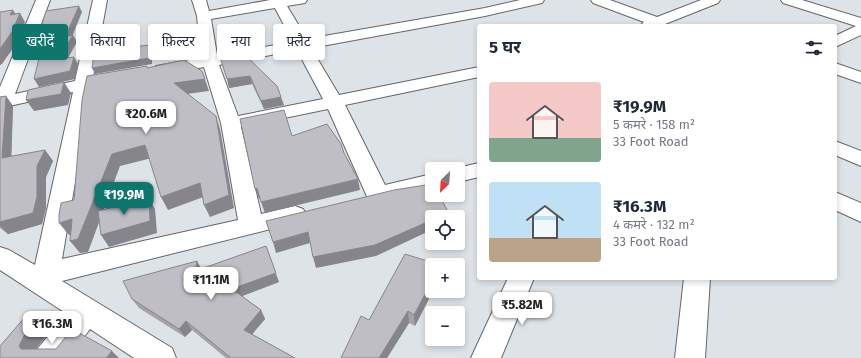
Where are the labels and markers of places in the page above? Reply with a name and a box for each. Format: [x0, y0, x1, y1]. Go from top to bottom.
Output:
pin: ₹20.6M [113, 101, 179, 135]
pin: ₹19.9M [91, 182, 157, 216]
pin: ₹11.1M [178, 267, 244, 301]
pin: ₹5.82M [489, 292, 555, 326]
pin: ₹16.3M [19, 311, 85, 345]

